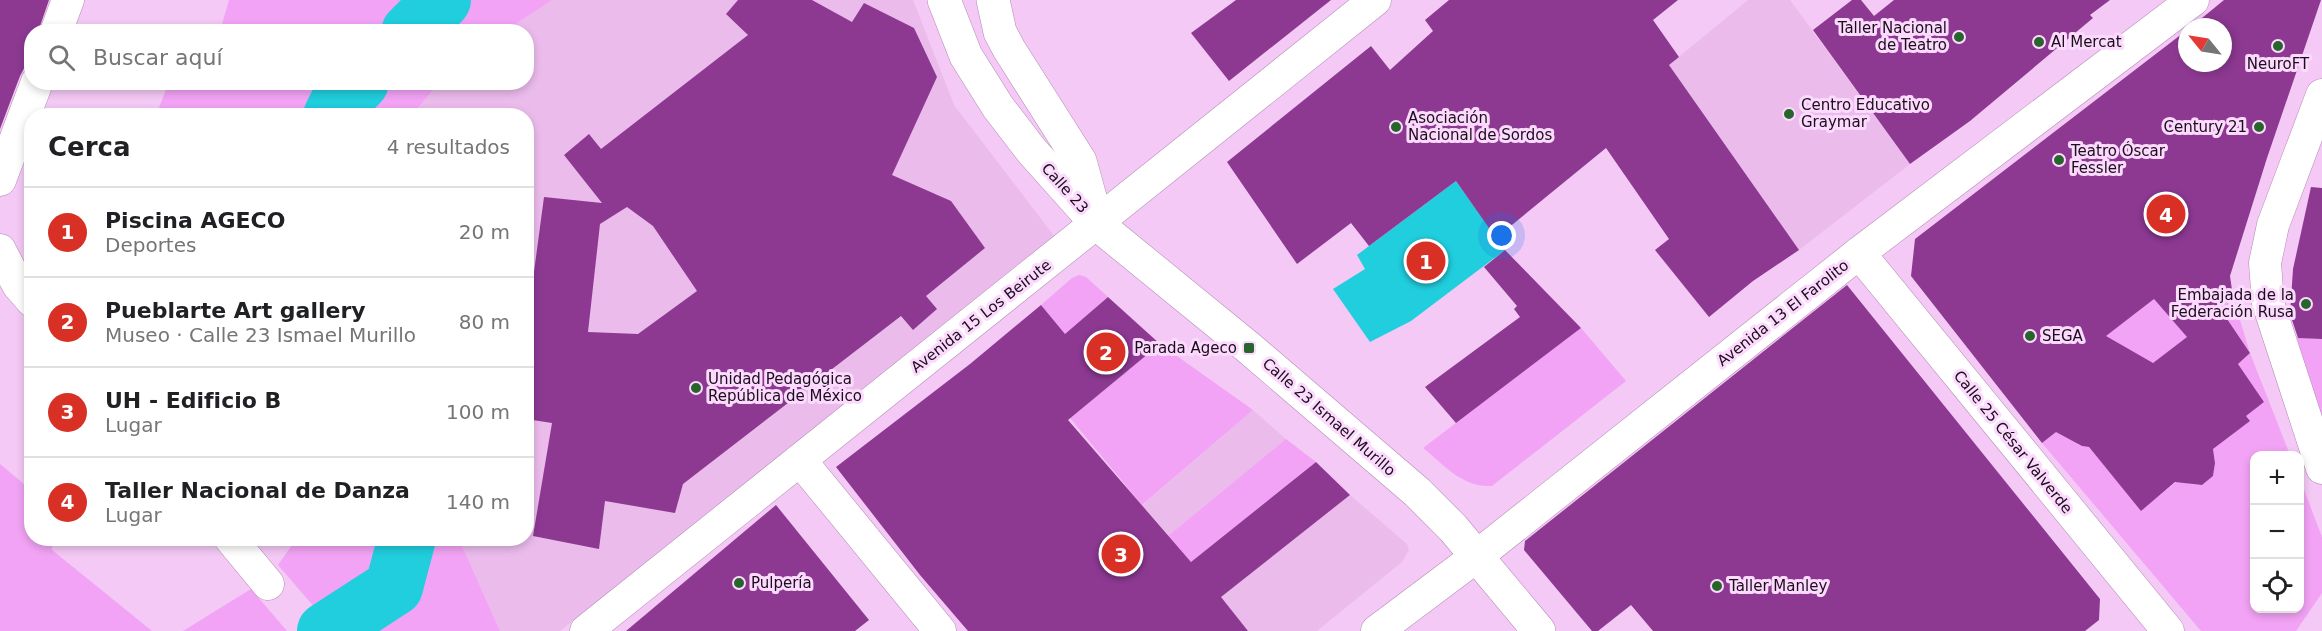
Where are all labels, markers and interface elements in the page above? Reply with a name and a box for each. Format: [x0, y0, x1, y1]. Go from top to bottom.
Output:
north arrow [2178, 18, 2232, 72]
place label: Taller Nacional de Teatro [1837, 19, 1947, 54]
search box [24, 24, 534, 90]
marker: Taller Nacional de Teatro [1952, 30, 1966, 44]
place label: Al Mercat [2051, 33, 2122, 51]
marker: Al Mercat [2032, 35, 2046, 49]
marker: NeuroFT [2271, 39, 2285, 53]
icon: search [45, 41, 78, 74]
text: Buscar aquí [93, 45, 223, 70]
place label: NeuroFT [2247, 55, 2310, 73]
place label: Centro Educativo Graymar [1801, 96, 1930, 131]
marker: Centro Educativo Graymar [1782, 107, 1796, 121]
place label: Asociación Nacional de Sordos [1408, 109, 1552, 144]
place label: Century 21 [2164, 118, 2247, 136]
marker: Asociación Nacional de Sordos [1389, 120, 1403, 134]
marker: Century 21 [2252, 120, 2266, 134]
text: Cerca [48, 132, 131, 162]
text: 4 resultados [387, 135, 510, 159]
place label: Teatro Óscar Fessler [2070, 141, 2166, 177]
marker: Teatro Óscar Fessler [2052, 153, 2066, 167]
street label: Calle 23 [1038, 159, 1092, 217]
pin: 4 [2146, 192, 2186, 236]
text: Piscina AGECO [105, 208, 285, 233]
text: 1 [61, 220, 74, 244]
text: 20 m [459, 220, 510, 244]
your location [1487, 221, 1516, 250]
text: Deportes [105, 233, 196, 257]
pin: 1 [1406, 238, 1446, 284]
street label: Avenida 15 Los Beirute [907, 256, 1055, 376]
street label: Avenida 13 El Farolito [1714, 256, 1852, 370]
place label: Embajada de la Federación Rusa [2171, 286, 2294, 321]
marker: Embajada de la Federación Rusa [2299, 297, 2313, 311]
text: Pueblarte Art gallery [105, 298, 366, 323]
text: 2 [61, 310, 74, 334]
text: 80 m [459, 310, 510, 334]
text: Museo · Calle 23 Ismael Murillo [105, 323, 416, 347]
place label: SEGA [2042, 327, 2084, 345]
marker: SEGA [2023, 329, 2037, 343]
pin: 2 [1086, 330, 1126, 374]
place label: Parada Ageco [1134, 339, 1237, 357]
marker: Parada Ageco [1242, 341, 1256, 355]
street label: Calle 23 Ismael Murillo [1259, 354, 1399, 480]
street label: Calle 25 César Valverde [1950, 367, 2076, 517]
place label: Unidad Pedagógica República de México [708, 370, 862, 405]
marker: Unidad Pedagógica República de México [689, 381, 703, 395]
text: UH - Edificio B [105, 388, 281, 413]
text: 3 [61, 400, 74, 424]
text: 100 m [446, 400, 510, 424]
text: Lugar [105, 413, 162, 437]
map controls [2250, 451, 2304, 613]
button: + [2250, 451, 2304, 505]
text: Taller Nacional de Danza [105, 478, 410, 503]
text: 4 [61, 490, 74, 514]
text: 140 m [446, 490, 510, 514]
text: Lugar [105, 503, 162, 527]
button: − [2250, 505, 2304, 559]
pin: 3 [1102, 532, 1140, 576]
button: locate [2250, 559, 2304, 613]
place label: Pulpería [751, 574, 812, 592]
marker: Pulpería [732, 576, 746, 590]
place label: Taller Manley [1728, 577, 1827, 595]
marker: Taller Manley [1710, 579, 1724, 593]

